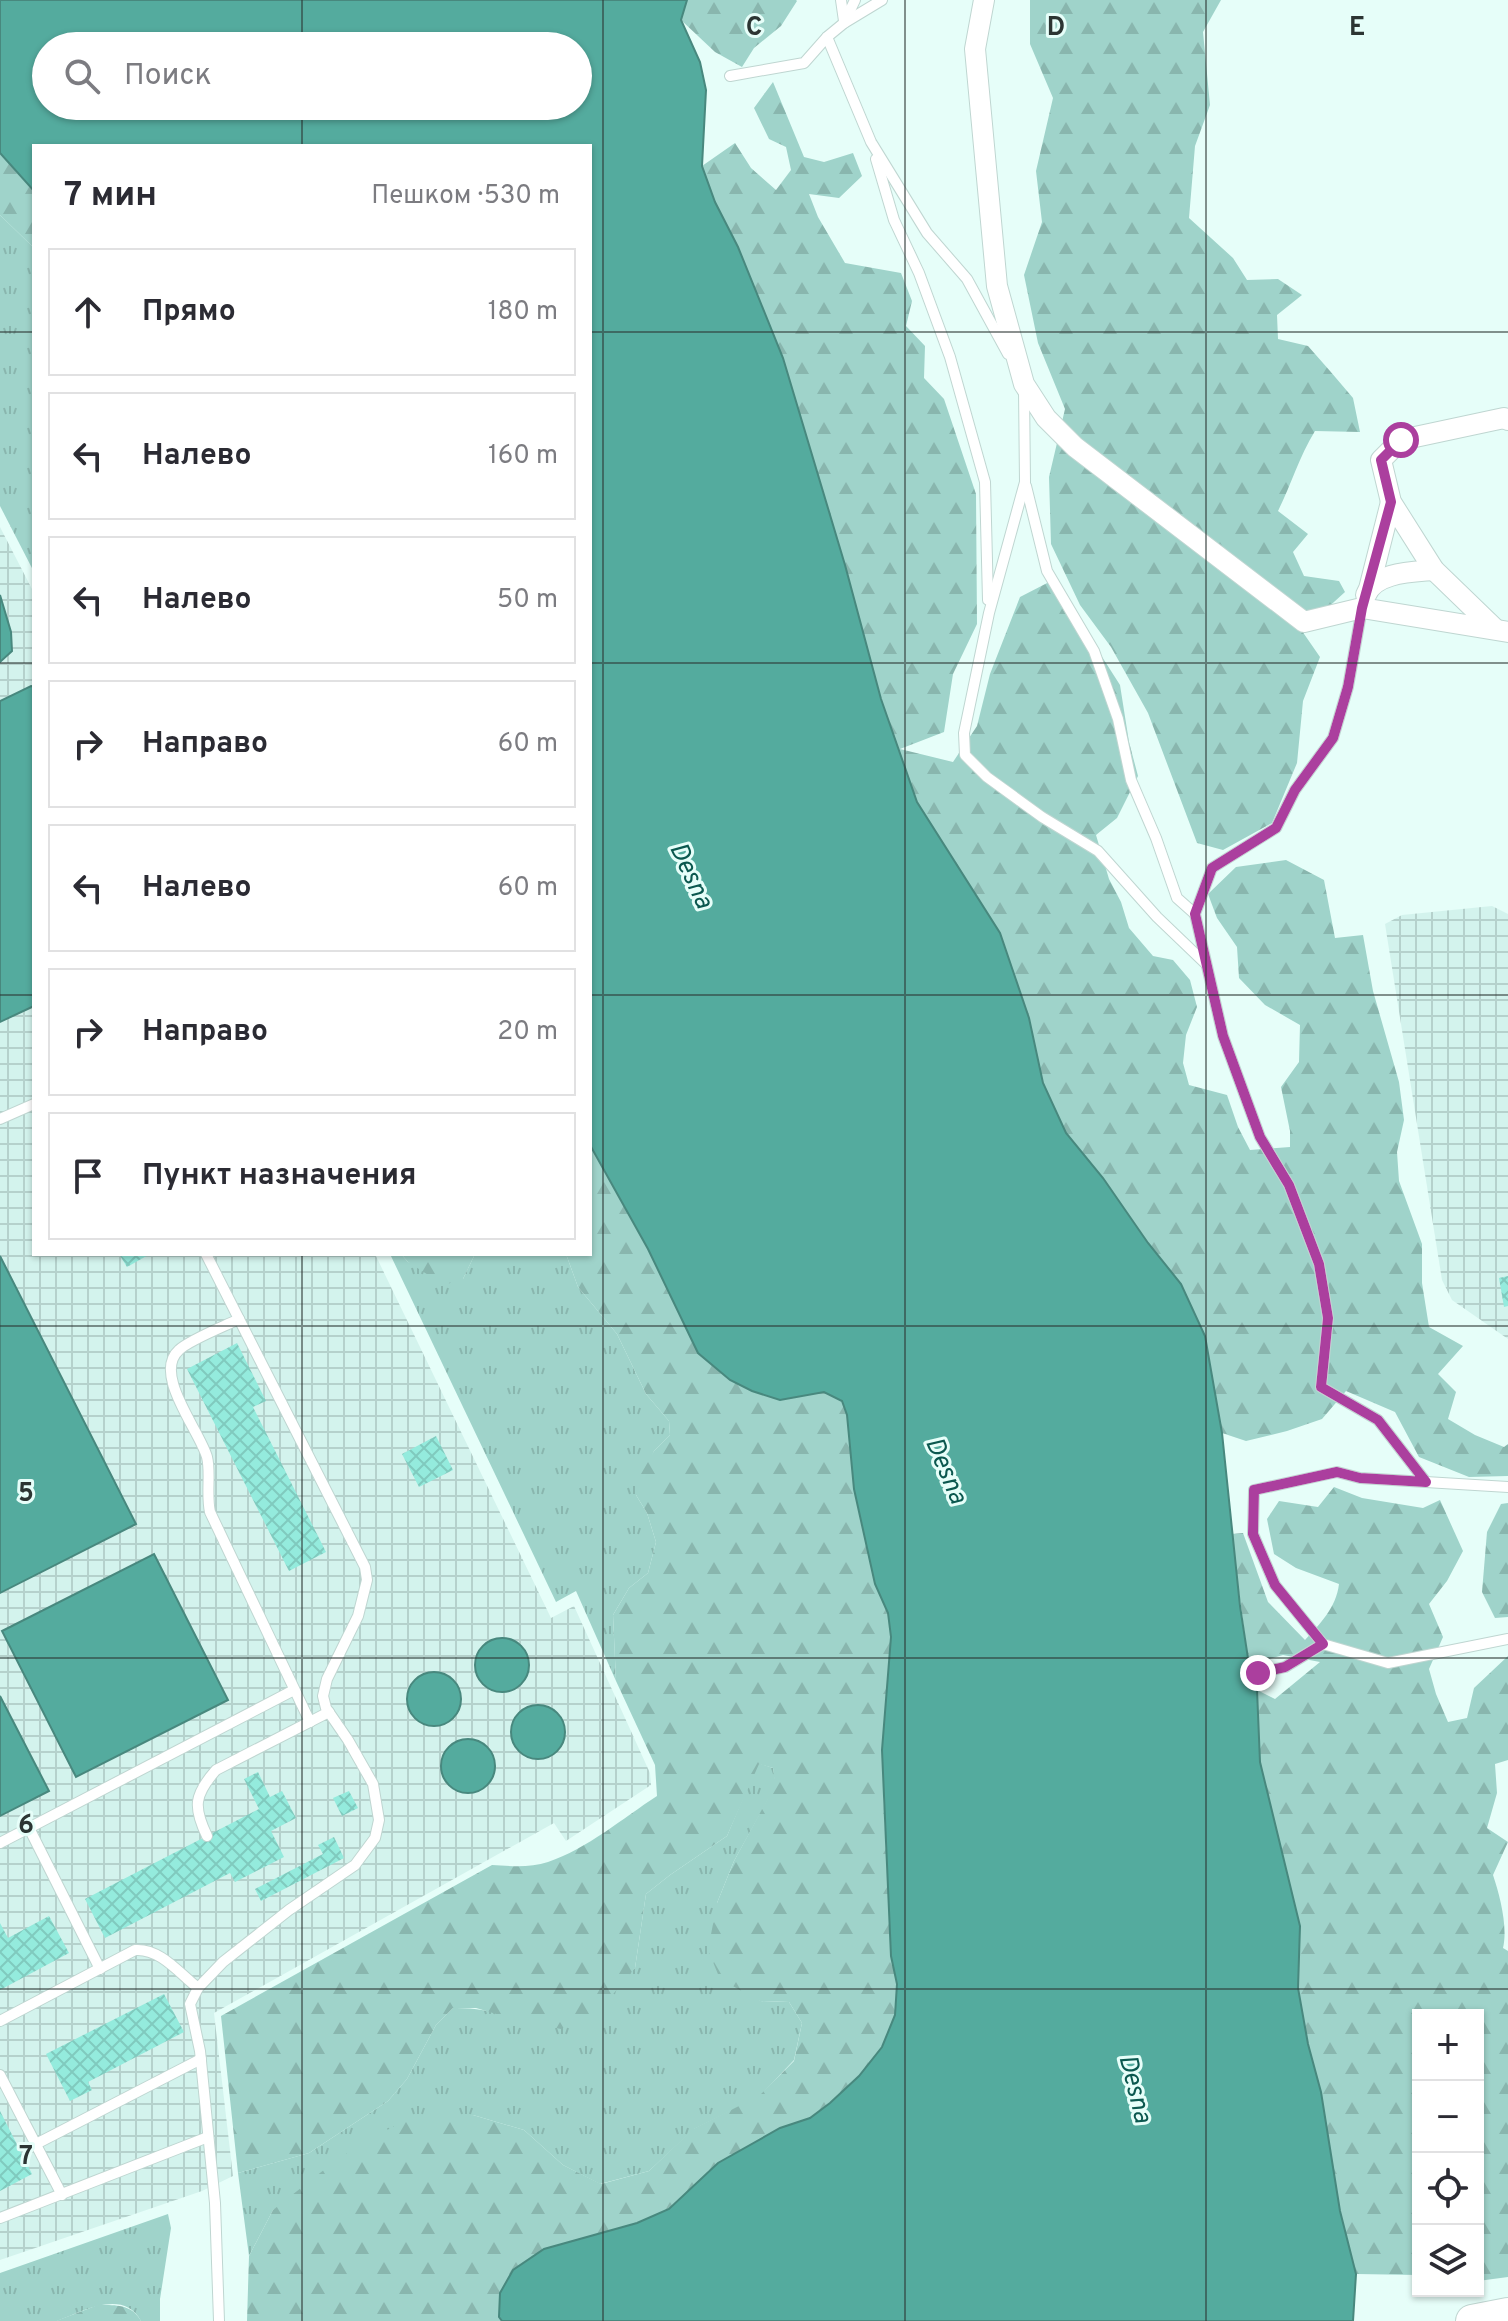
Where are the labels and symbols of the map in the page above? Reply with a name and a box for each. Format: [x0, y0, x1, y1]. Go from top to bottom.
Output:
text: C [746, 12, 762, 45]
text: D [1047, 12, 1065, 45]
text: E [1349, 12, 1365, 45]
route start [1383, 422, 1419, 458]
water label: Desna [660, 838, 720, 915]
water label: Desna [916, 1433, 974, 1510]
text: 5 [18, 1478, 34, 1511]
route end [1240, 1655, 1276, 1691]
text: 6 [18, 1810, 34, 1843]
water label: Desna [1110, 2051, 1159, 2127]
text: 7 [19, 2141, 33, 2174]

